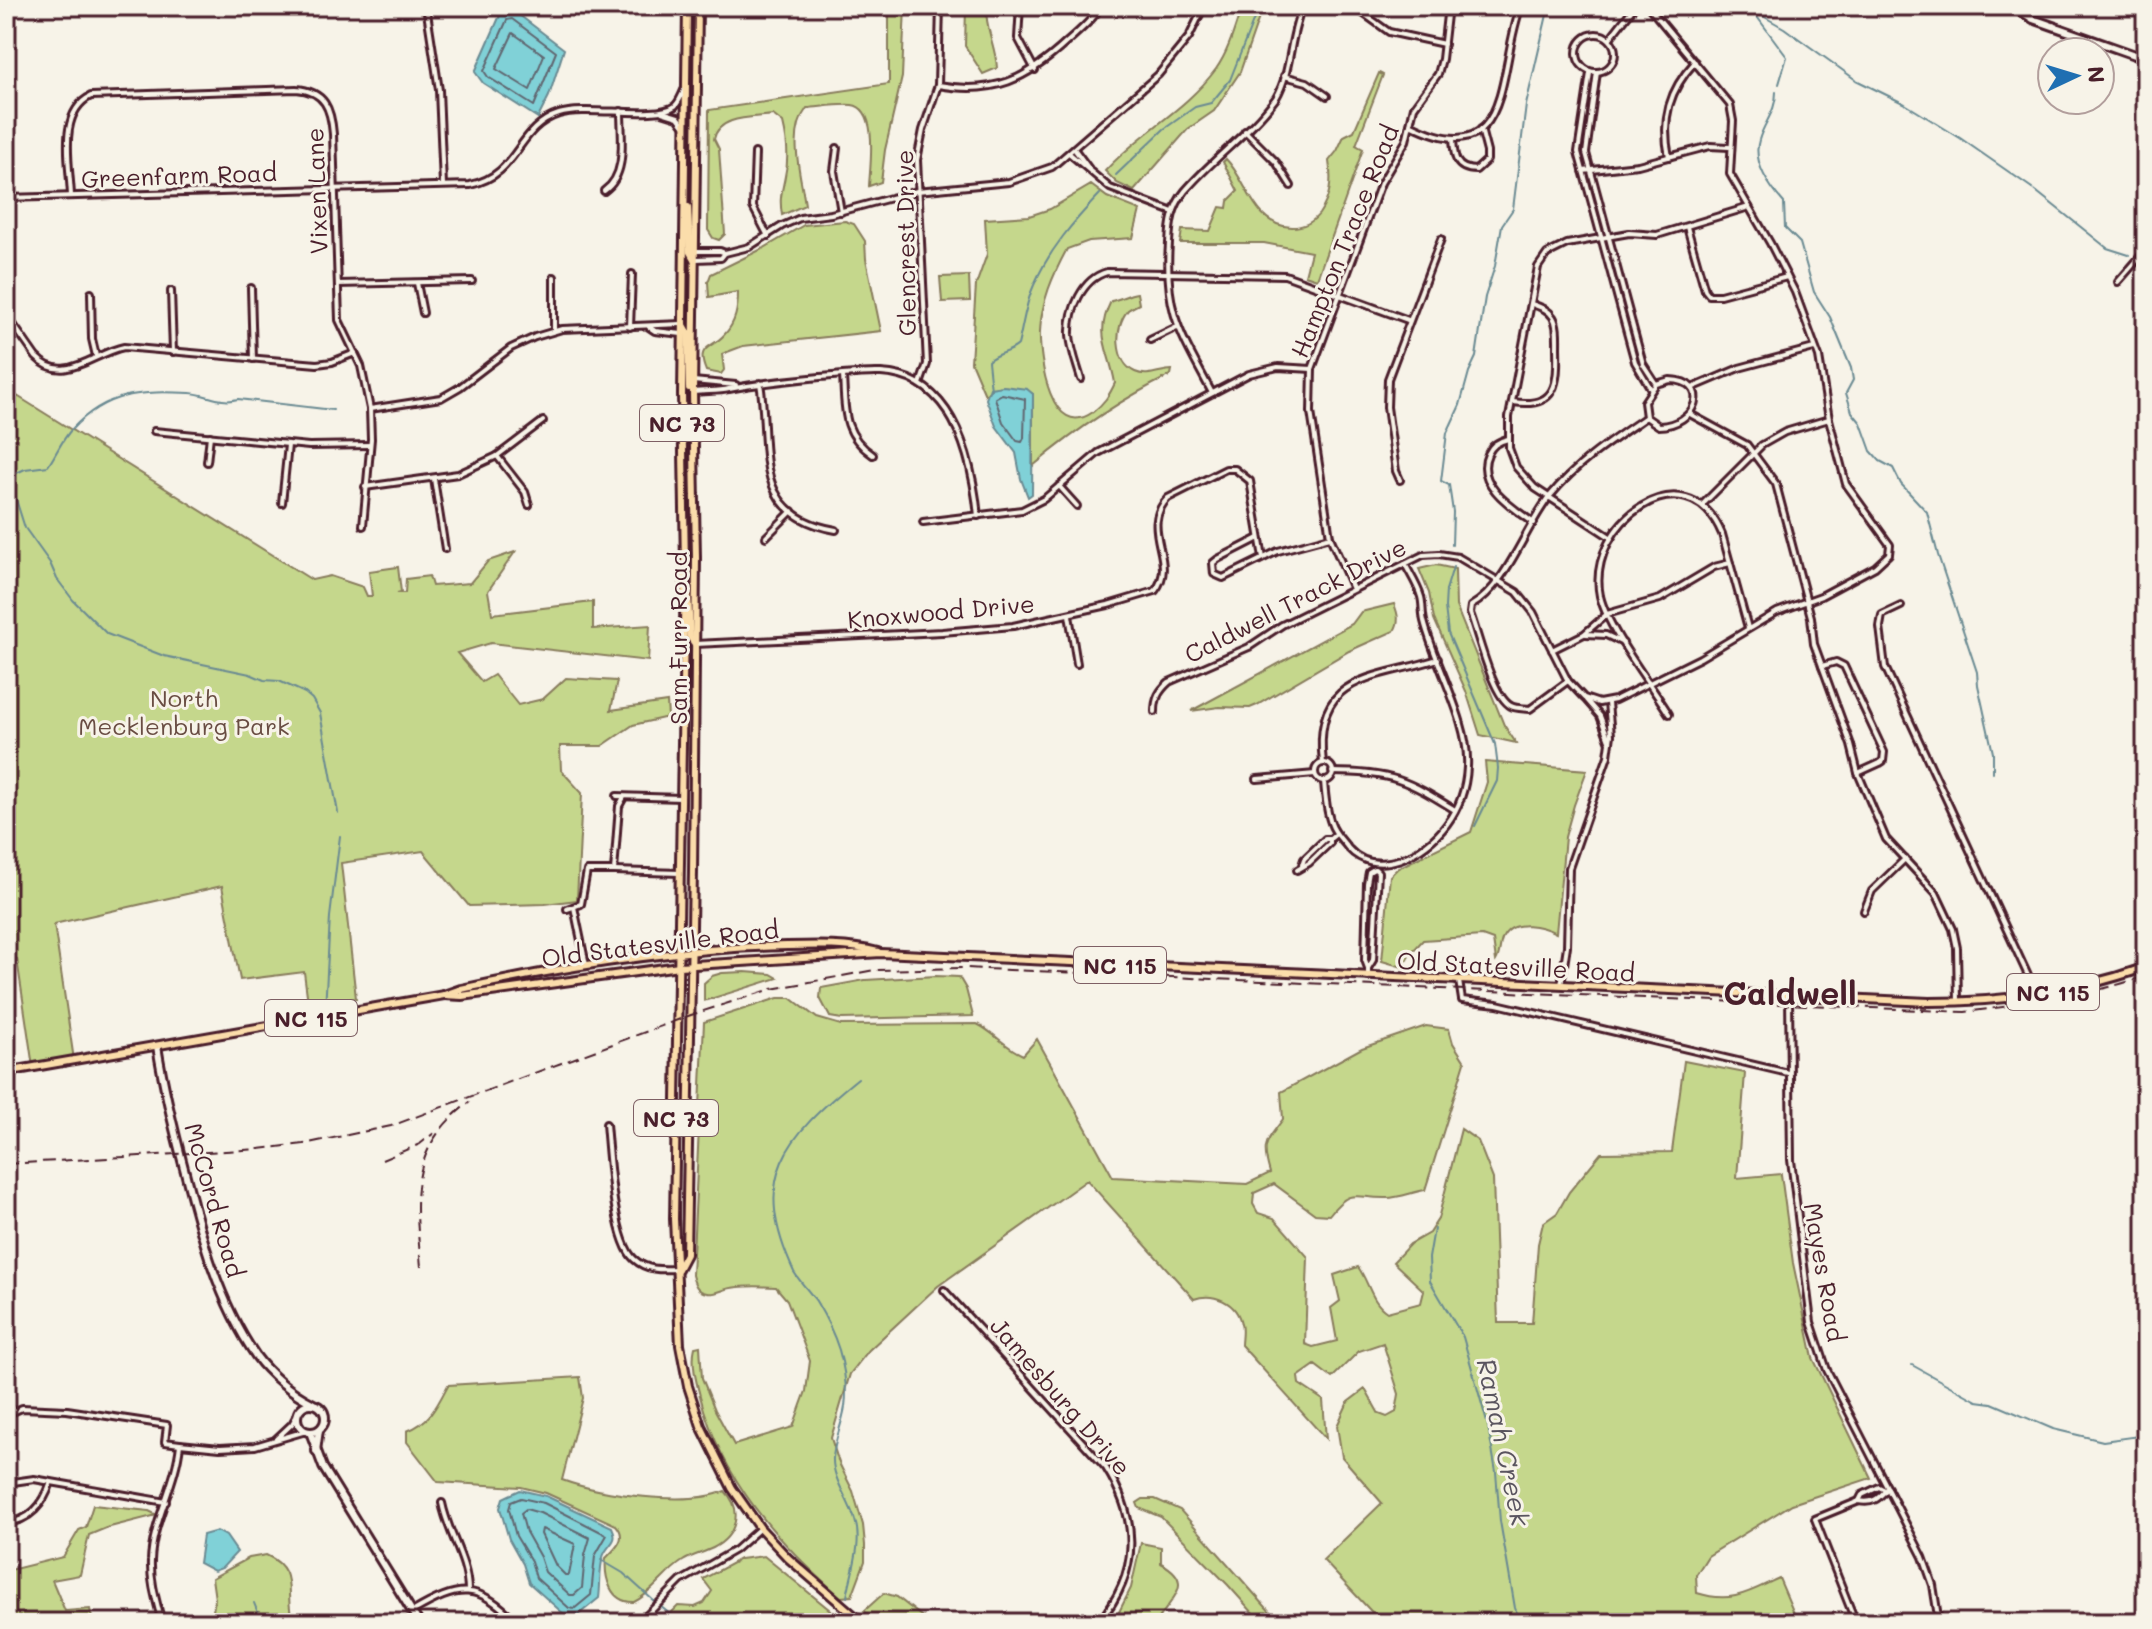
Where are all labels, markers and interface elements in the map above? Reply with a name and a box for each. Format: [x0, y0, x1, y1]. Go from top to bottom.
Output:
north arrow [2036, 36, 2116, 116]
text: N [2081, 65, 2111, 84]
street label: Hampton Trace Road [1283, 120, 1405, 362]
street label: Vixen Lane [298, 127, 334, 255]
street label: Glencrest Drive [888, 150, 922, 336]
street label: Greenfarm Road [81, 156, 277, 194]
road number: NC 73 [640, 405, 724, 441]
street label: Caldwell Track Drive [1179, 531, 1411, 669]
street label: Sam Furr Road [662, 551, 693, 725]
street label: Knoxwood Drive [846, 587, 1036, 635]
park label: North Mecklenburg Park [78, 682, 290, 741]
street label: Old Statesville Road [540, 913, 780, 973]
street label: Old Statesville Road [1396, 944, 1636, 988]
road number: NC 115 [1074, 947, 1166, 983]
district label: Caldwell [1723, 971, 1857, 1013]
road number: NC 115 [2007, 974, 2099, 1010]
road number: NC 115 [265, 1000, 357, 1036]
road number: NC 73 [634, 1100, 718, 1136]
street label: McCord Road [178, 1119, 252, 1281]
street label: Mayes Road [1798, 1200, 1852, 1344]
street label: Jamesburg Drive [984, 1311, 1138, 1481]
water label: Ramah Creek [1470, 1355, 1539, 1530]

